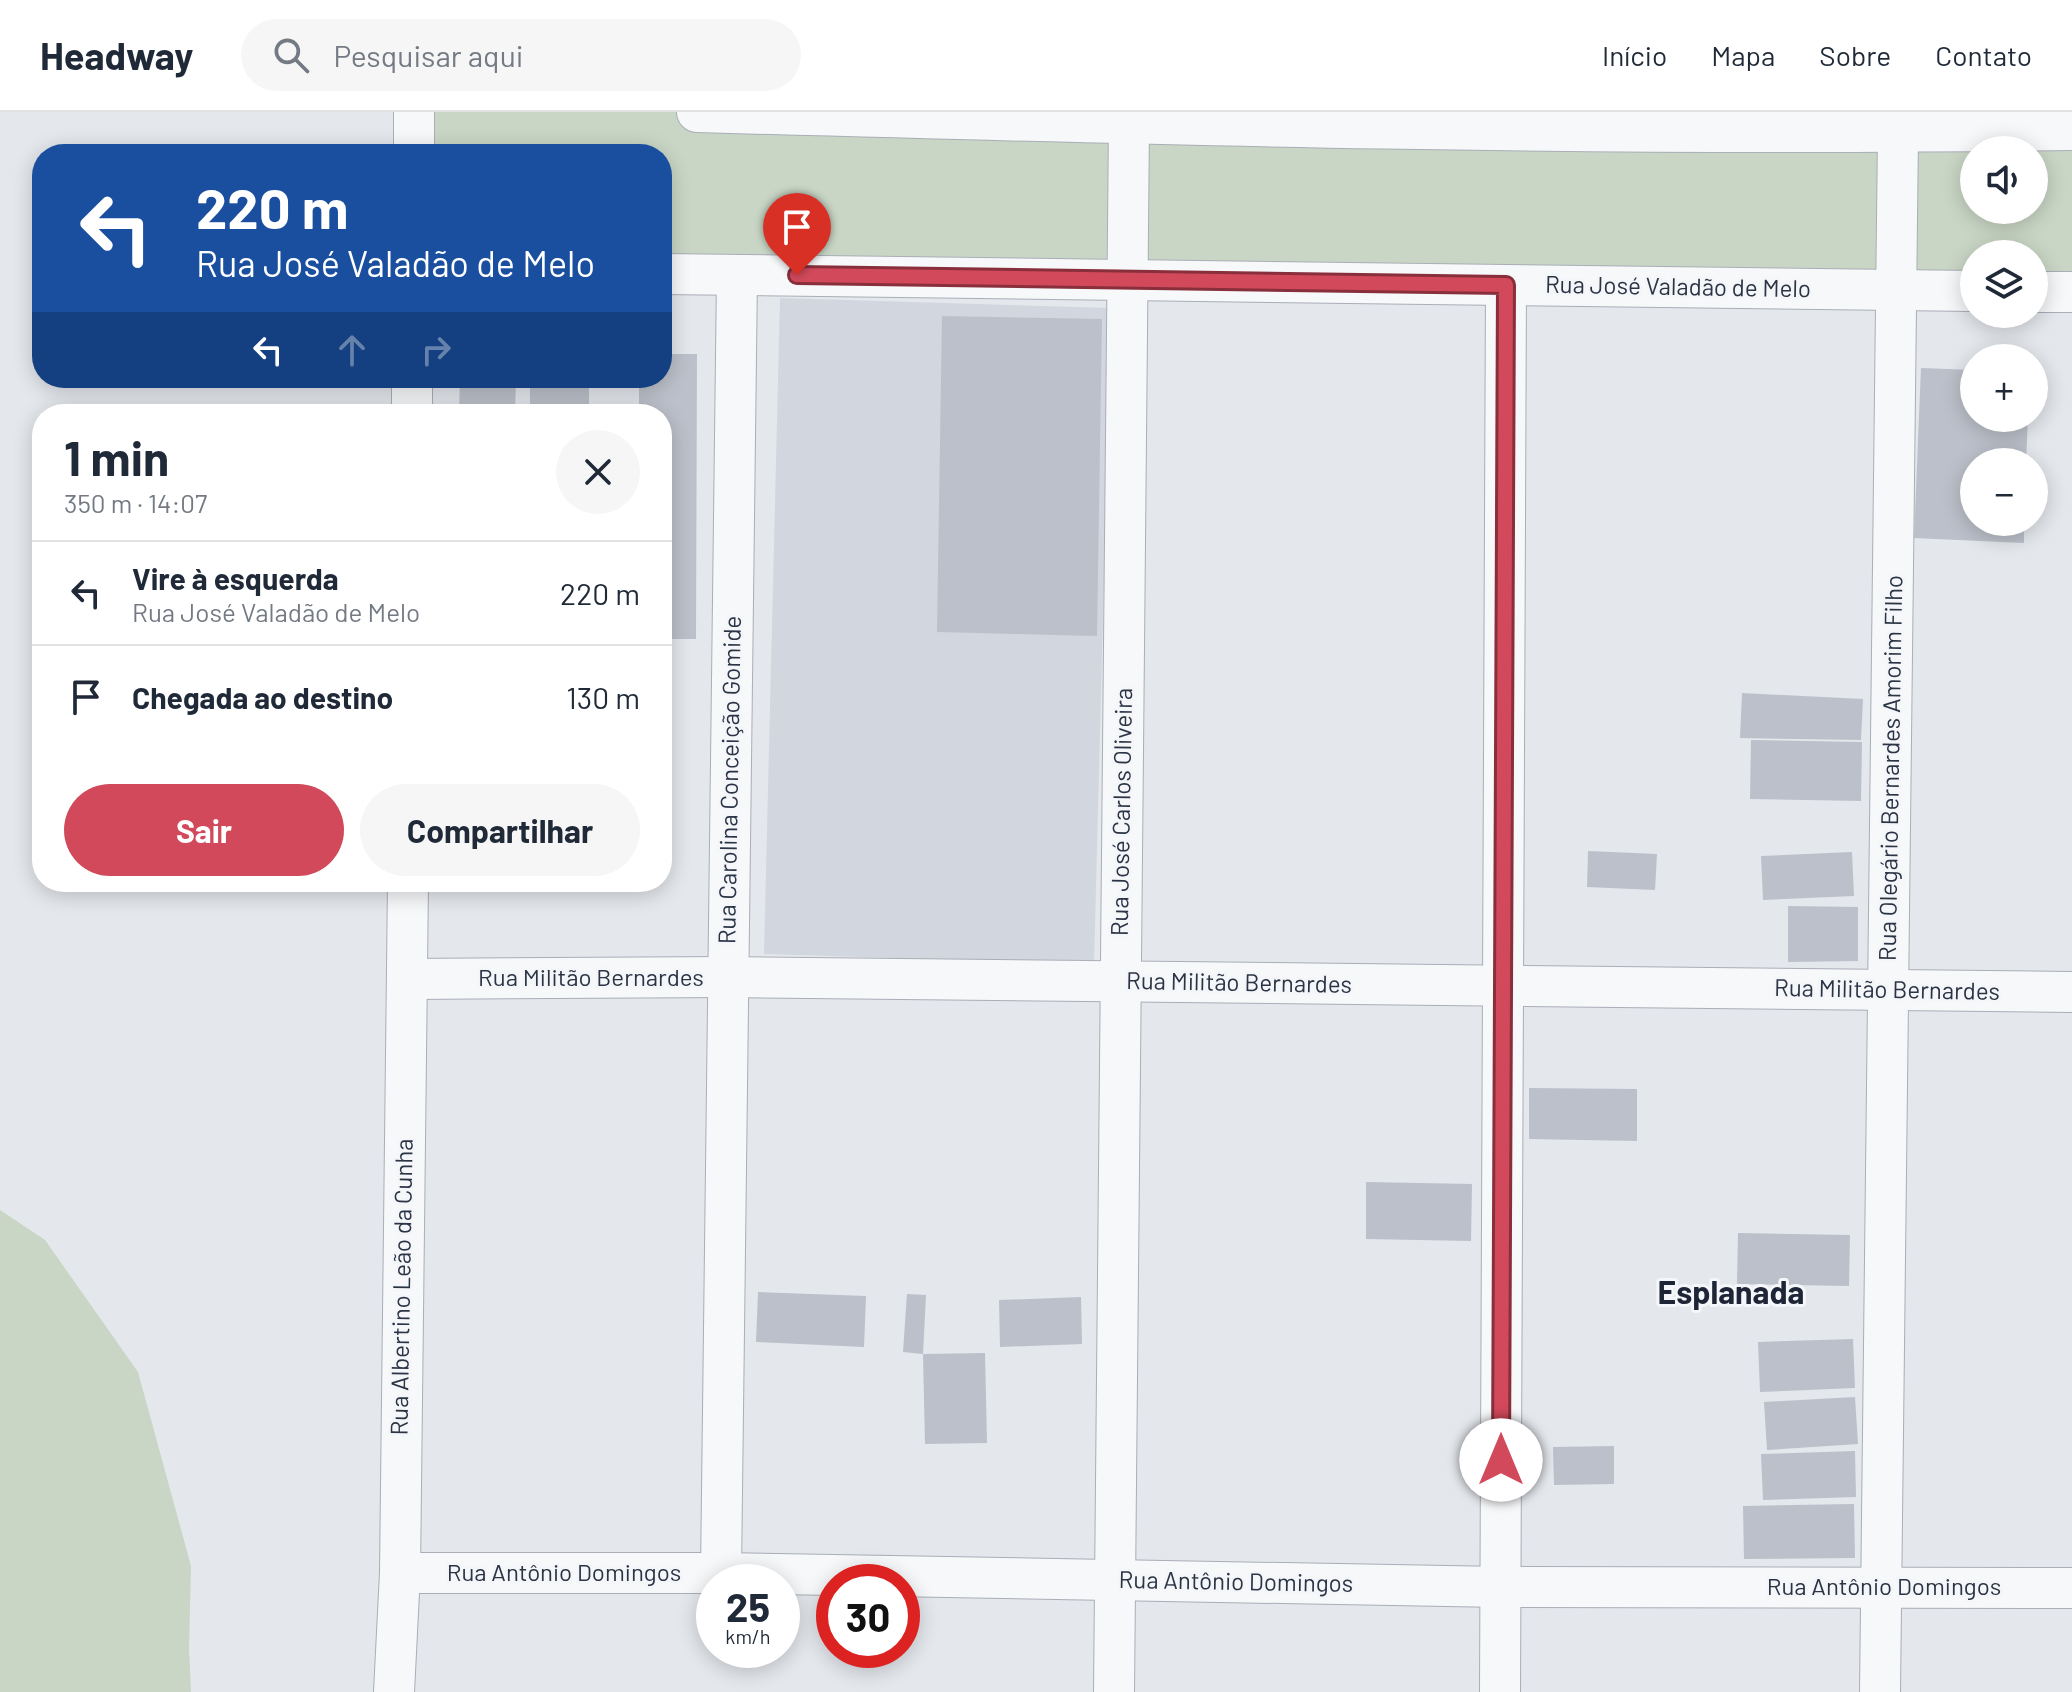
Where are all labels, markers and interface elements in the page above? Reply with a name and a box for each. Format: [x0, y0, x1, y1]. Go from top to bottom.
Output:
search box [241, 19, 801, 91]
text: Headway [40, 32, 193, 78]
icon: search [269, 33, 313, 77]
text: Pesquisar aqui [333, 37, 523, 73]
text: Início [1602, 38, 1667, 72]
text: Mapa [1711, 38, 1775, 72]
text: Sobre [1819, 38, 1891, 72]
text: Contato [1935, 38, 2032, 72]
map controls [1960, 136, 2048, 536]
button: sound [1960, 136, 2048, 224]
text: 220 m [196, 173, 349, 240]
icon: left [64, 176, 168, 280]
pin [763, 193, 831, 275]
icon: arrive [775, 205, 819, 249]
button: layers [1960, 240, 2048, 328]
text: Rua José Valadão de Melo [196, 241, 595, 284]
street label: Rua José Valadão de Melo [1545, 269, 1811, 302]
icon: left [246, 328, 290, 372]
icon: ahead [330, 328, 374, 372]
icon: right [414, 328, 458, 372]
button: + [1960, 344, 2048, 432]
text: 1 min [64, 428, 169, 486]
button: close [556, 430, 640, 514]
button: − [1960, 448, 2048, 536]
text: 350 m · 14:07 [64, 487, 207, 518]
text: Vire à esquerda [132, 560, 339, 596]
icon: left [64, 571, 108, 615]
text: 220 m [560, 575, 640, 611]
street label: Rua Olegário Bernardes Amorim Filho [1872, 575, 1907, 961]
text: Rua José Valadão de Melo [132, 596, 420, 627]
street label: Rua Carolina Conceição Gomide [711, 616, 746, 944]
icon: arrive [64, 675, 108, 719]
text: Chegada ao destino [132, 679, 393, 715]
text: 130 m [566, 679, 640, 715]
street label: Rua José Carlos Oliveira [1104, 688, 1137, 936]
button: Sair [64, 784, 344, 876]
button: Compartilhar [360, 784, 640, 876]
street label: Rua Militão Bernardes [478, 962, 704, 991]
street label: Rua Militão Bernardes [1126, 965, 1352, 998]
street label: Rua Militão Bernardes [1774, 972, 2000, 1005]
street label: Rua Albertino Leão da Cunha [383, 1138, 418, 1436]
district label: Esplanada [1657, 1272, 1805, 1310]
position arrow [1459, 1418, 1543, 1502]
street label: Rua Antônio Domingos [447, 1557, 681, 1586]
speed limit sign: 30 [816, 1564, 920, 1668]
street label: Rua Antônio Domingos [1119, 1564, 1354, 1597]
street label: Rua Antônio Domingos [1767, 1571, 2001, 1600]
text: 25 [726, 1582, 770, 1630]
text: km/h [725, 1624, 771, 1648]

